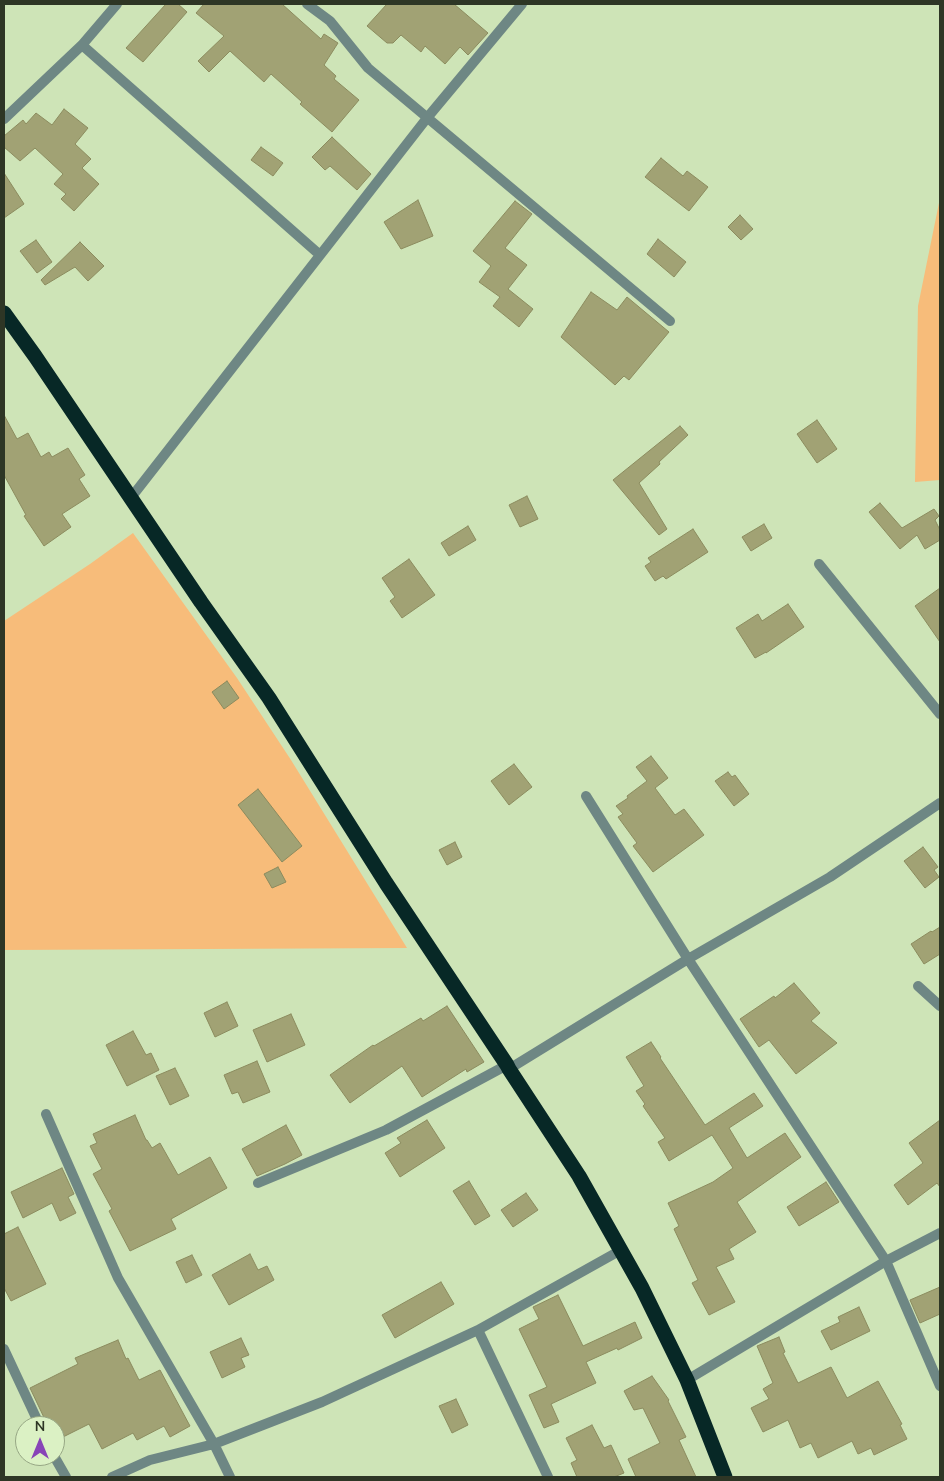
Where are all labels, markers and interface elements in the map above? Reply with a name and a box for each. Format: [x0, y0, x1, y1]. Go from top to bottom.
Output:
north arrow [15, 1416, 65, 1466]
text: N [35, 1417, 45, 1436]

